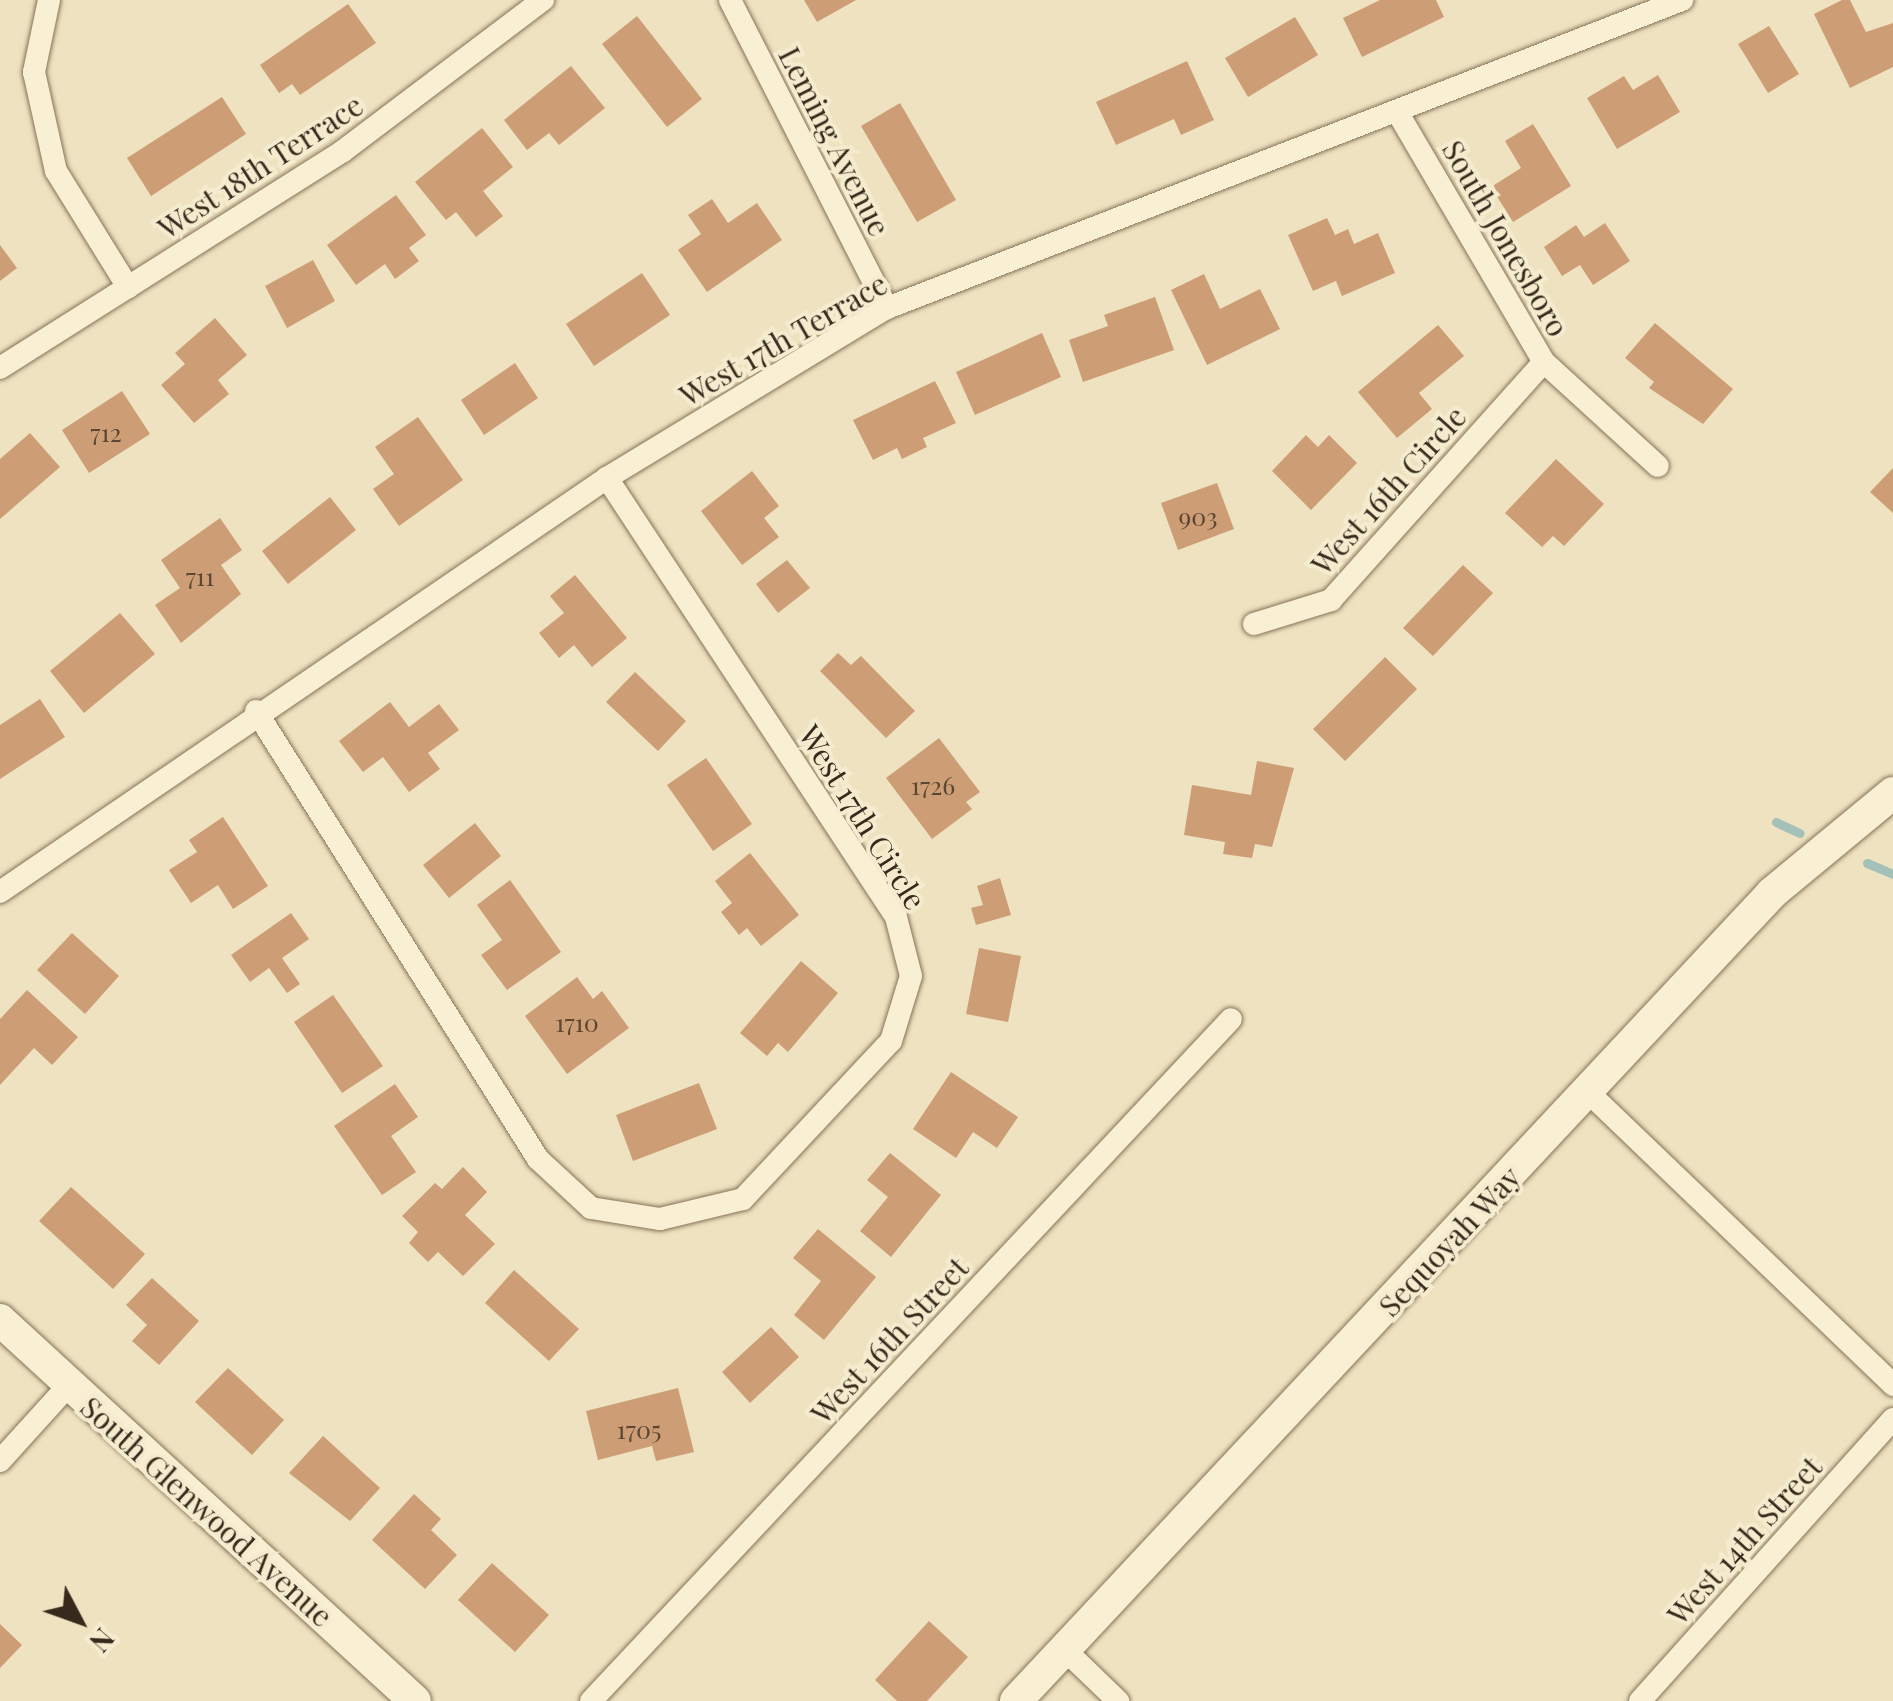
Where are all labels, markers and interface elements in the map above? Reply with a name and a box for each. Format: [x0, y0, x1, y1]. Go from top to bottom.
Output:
street label: Leming Avenue [772, 40, 898, 242]
street label: West 18th Terrace [150, 86, 370, 246]
street label: South Jonesboro [1435, 134, 1577, 342]
street label: West 17th Terrace [672, 265, 894, 413]
street label: West 16th Circle [1303, 398, 1473, 582]
house number: 712 [90, 417, 122, 447]
house number: 903 [1179, 501, 1217, 531]
house number: 711 [186, 561, 214, 591]
street label: West 17th Circle [792, 718, 934, 916]
house number: 1726 [911, 770, 955, 800]
house number: 1710 [555, 1007, 599, 1037]
street label: Sequoyah Way [1370, 1158, 1528, 1324]
street label: West 16th Street [803, 1249, 975, 1431]
street label: South Glenwood Avenue [73, 1388, 341, 1634]
house number: 1705 [617, 1414, 661, 1444]
street label: West 14th Street [1659, 1448, 1829, 1632]
north arrow [30, 1571, 130, 1671]
text: N [82, 1621, 124, 1661]

